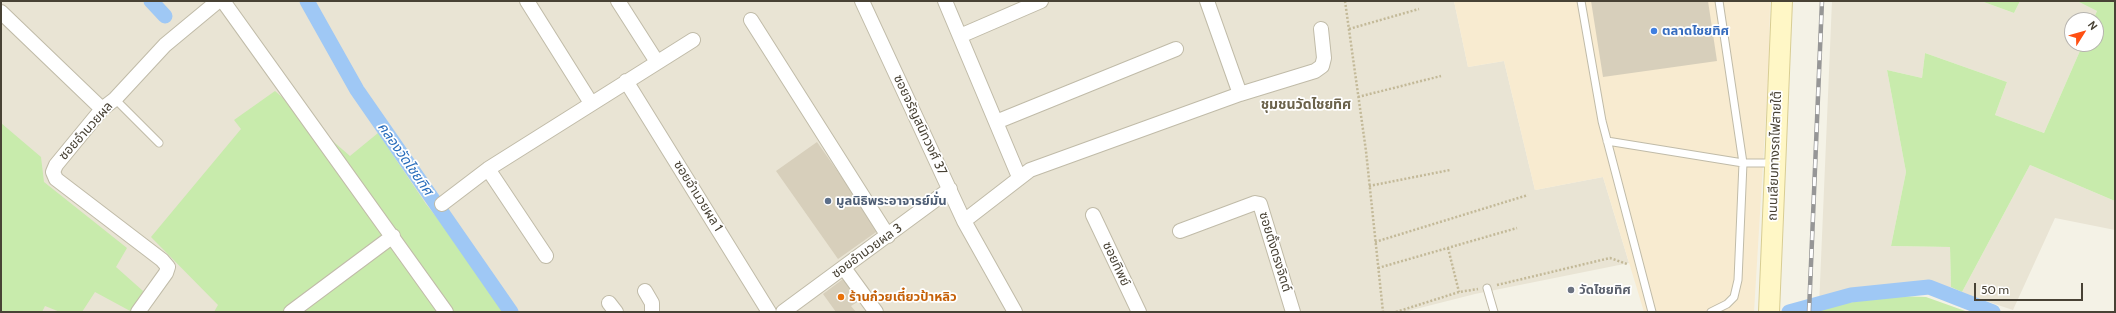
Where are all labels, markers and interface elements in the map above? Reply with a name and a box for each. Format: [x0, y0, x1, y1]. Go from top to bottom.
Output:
north arrow [2064, 12, 2104, 52]
text: N [2085, 18, 2101, 33]
place label: ตลาดไชยทิศ [1662, 23, 1729, 39]
marker: ตลาดไชยทิศ [1649, 26, 1659, 36]
street label: ซอยจรัญสนิทวงศ์ 37 [890, 72, 950, 178]
street label: ถนนเลียบทางรถไฟสายใต้ [1765, 91, 1785, 221]
district label: ชุมชนวัดไชยทิศ [1261, 97, 1351, 113]
street label: ซอยอำนวยผล [56, 99, 116, 163]
water label: คลองวัดไชยทิศ [374, 119, 436, 199]
street label: ซอยอำนวยผล 1 [670, 158, 726, 234]
place label: มูลนิธิพระอาจารย์มั่น [836, 193, 947, 209]
marker: มูลนิธิพระอาจารย์มั่น [823, 196, 833, 206]
street label: ซอยตั้งตรงจิตต์ [1255, 210, 1295, 294]
street label: ซอยอำนวยผล 3 [829, 220, 905, 282]
street label: ซอยทิพย์ [1099, 239, 1133, 289]
scale bar [1976, 275, 2085, 301]
place label: วัดไชยทิศ [1579, 282, 1631, 298]
text: 50 m [1981, 282, 2009, 297]
marker: วัดไชยทิศ [1566, 285, 1576, 295]
place label: ร้านก๋วยเตี๋ยวป้าหลิว [849, 289, 957, 305]
marker: ร้านก๋วยเตี๋ยวป้าหลิว [836, 292, 846, 302]

